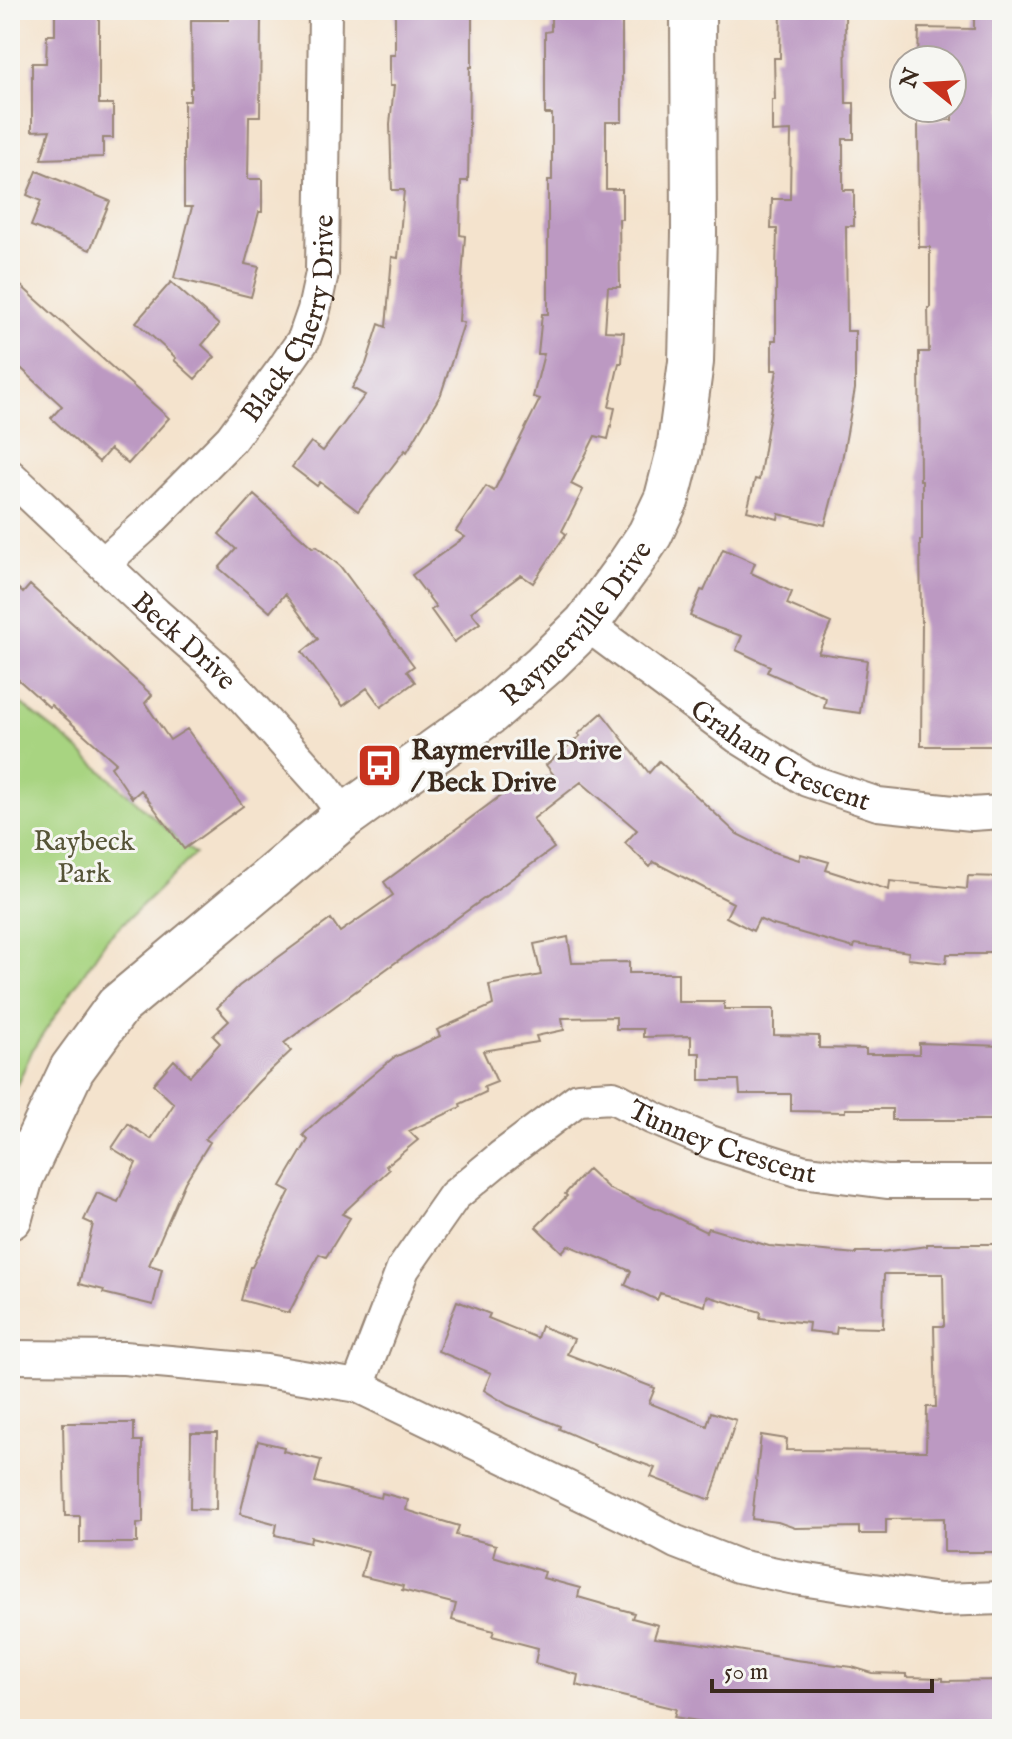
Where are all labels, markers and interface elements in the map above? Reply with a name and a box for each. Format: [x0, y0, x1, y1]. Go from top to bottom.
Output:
north arrow [888, 44, 968, 124]
text: N [894, 65, 927, 93]
street label: Black Cherry Drive [234, 214, 343, 430]
street label: Raymerville Drive [495, 534, 661, 714]
street label: Beck Drive [124, 585, 243, 698]
street label: Graham Crescent [683, 693, 875, 820]
place label: Raymerville Drive / Beck Drive [410, 734, 622, 801]
bus stop icon: Raymerville Drive / Beck Drive [356, 741, 404, 789]
park label: Raybeck Park [33, 825, 136, 892]
street label: Tunney Crescent [622, 1093, 818, 1193]
scale bar [712, 1643, 932, 1693]
text: 50 m [724, 1657, 768, 1688]

